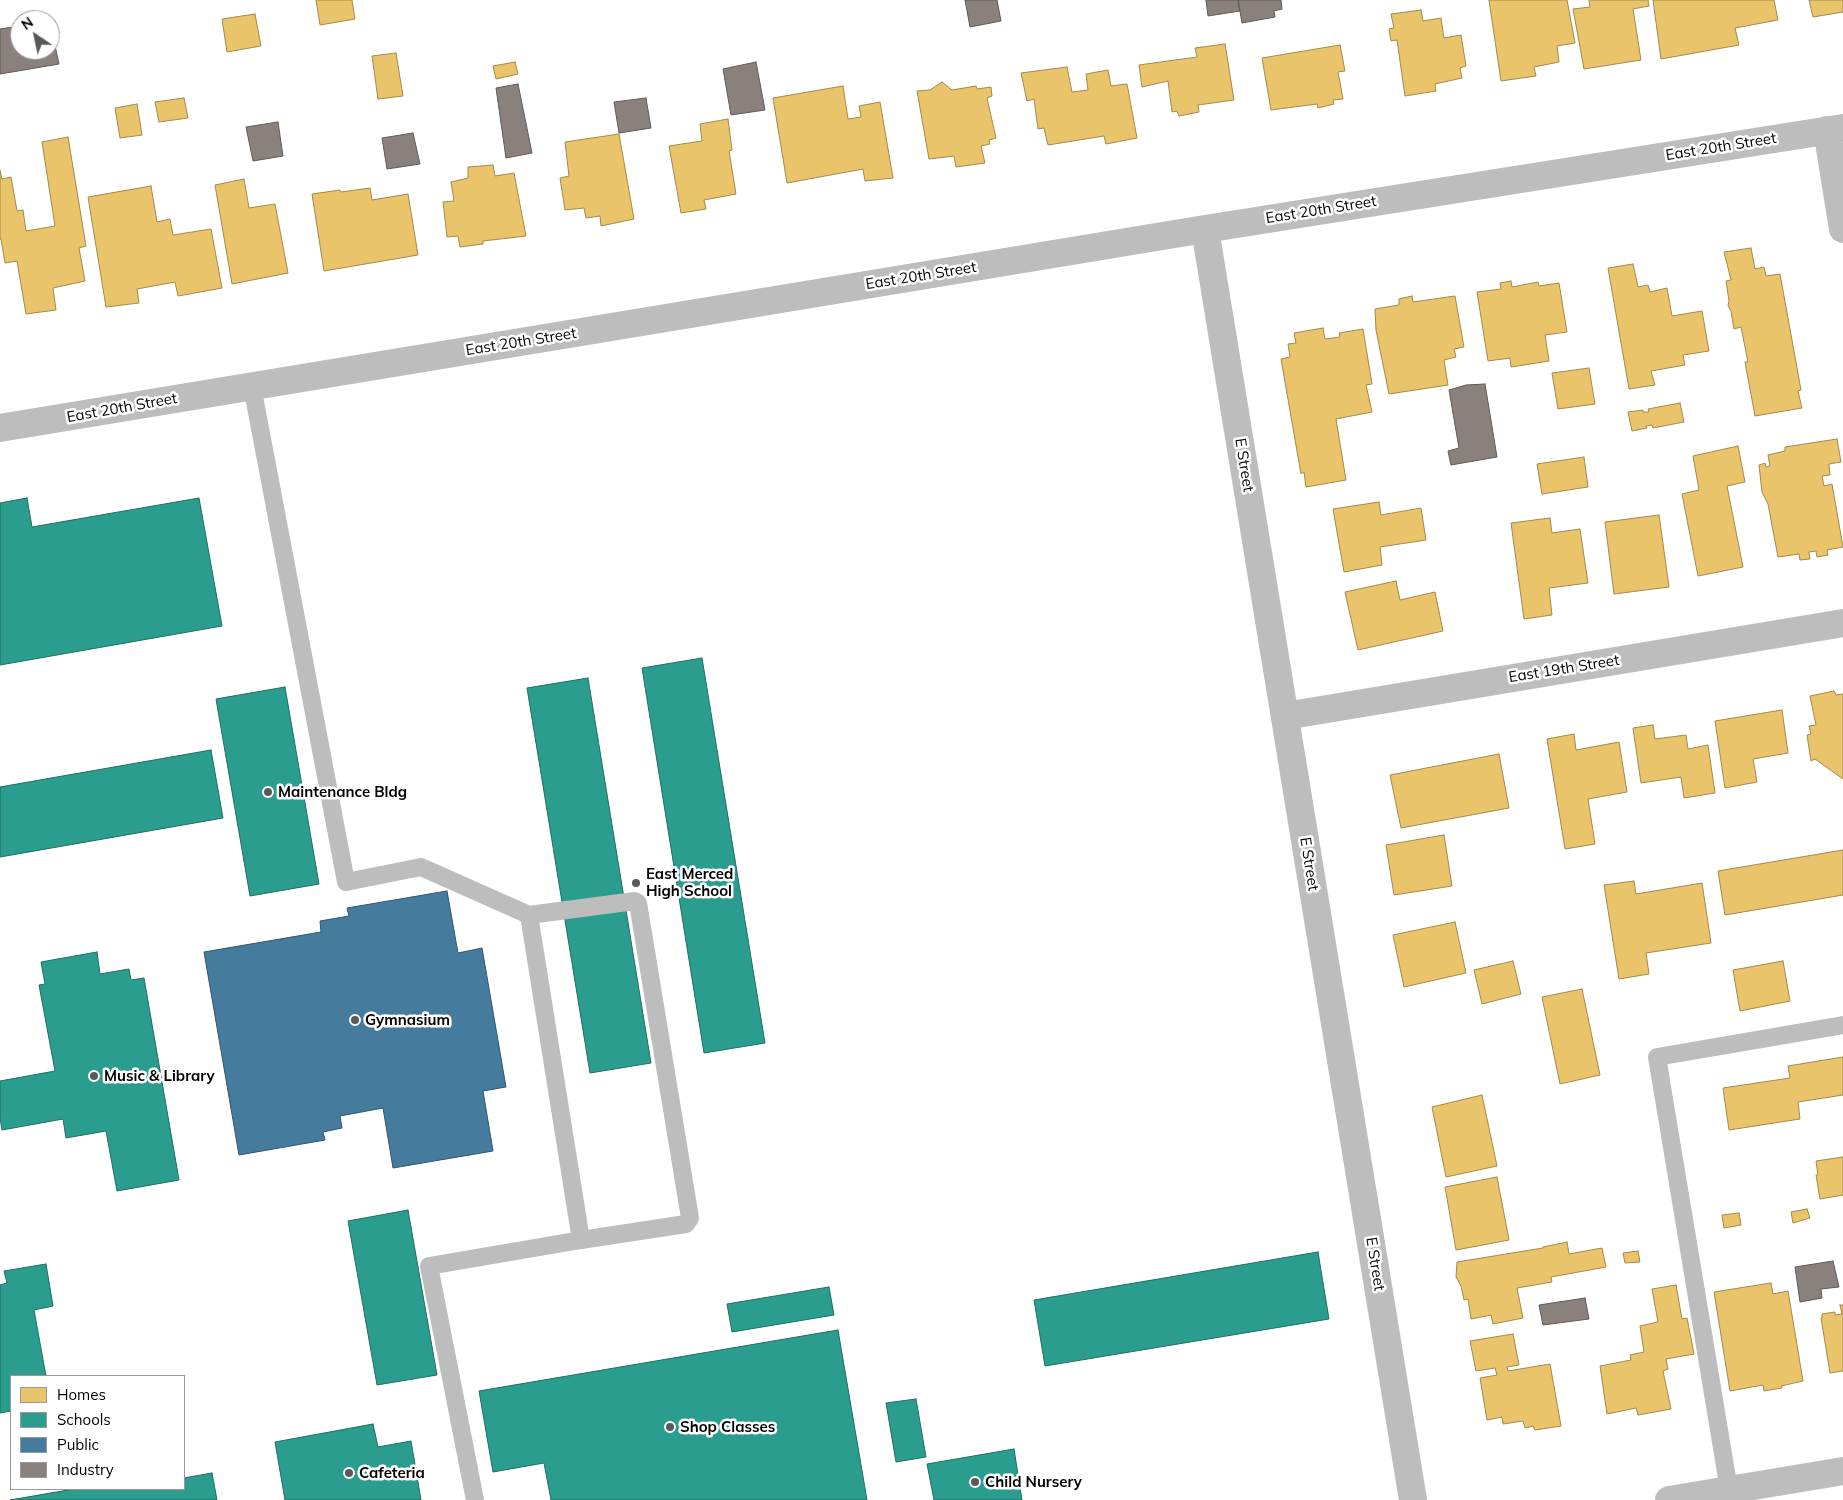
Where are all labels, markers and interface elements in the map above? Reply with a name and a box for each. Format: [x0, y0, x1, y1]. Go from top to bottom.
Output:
north arrow [10, 10, 60, 60]
text: N [18, 13, 37, 34]
street label: East 20th Street [1664, 129, 1778, 165]
street label: East 20th Street [1264, 192, 1378, 228]
street label: East 20th Street [864, 258, 978, 294]
street label: East 20th Street [464, 324, 578, 360]
street label: East 20th Street [65, 389, 179, 427]
street label: E Street [1231, 437, 1257, 493]
street label: East 19th Street [1507, 651, 1621, 687]
place label: Maintenance Bldg [278, 783, 407, 801]
marker: Maintenance Bldg [262, 786, 274, 798]
street label: E Street [1296, 836, 1322, 892]
place label: East Merced High School [646, 865, 733, 900]
marker: East Merced High School [630, 877, 642, 889]
place label: Gymnasium [365, 1011, 450, 1029]
marker: Gymnasium [349, 1014, 361, 1026]
place label: Music & Library [104, 1067, 215, 1085]
marker: Music & Library [88, 1070, 100, 1082]
street label: E Street [1362, 1236, 1388, 1292]
legend [10, 1375, 185, 1490]
text: Homes [57, 1385, 106, 1404]
text: Schools [57, 1410, 111, 1429]
place label: Shop Classes [680, 1418, 775, 1436]
marker: Shop Classes [664, 1421, 676, 1433]
text: Public [57, 1435, 99, 1454]
text: Industry [57, 1460, 114, 1479]
place label: Cafeteria [359, 1464, 425, 1482]
marker: Cafeteria [343, 1467, 355, 1479]
place label: Child Nursery [985, 1473, 1082, 1491]
marker: Child Nursery [969, 1476, 981, 1488]

